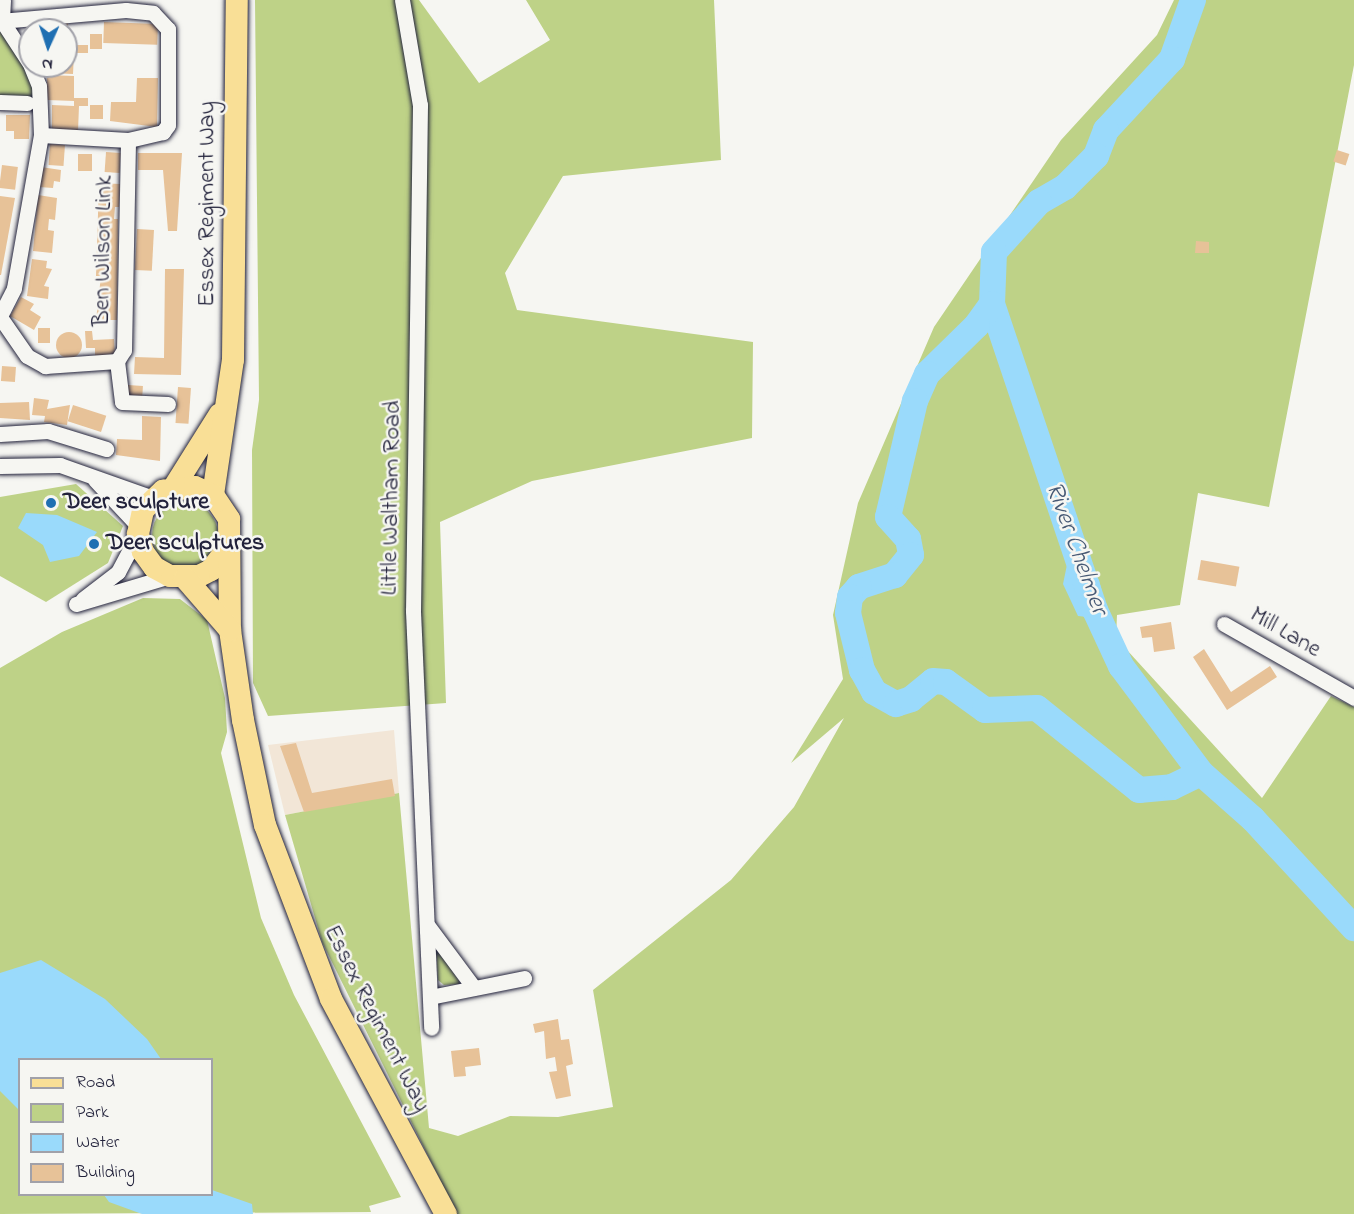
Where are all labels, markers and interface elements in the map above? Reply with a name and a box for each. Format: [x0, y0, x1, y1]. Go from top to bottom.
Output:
north arrow [18, 18, 78, 78]
text: N [41, 52, 53, 76]
street label: Essex Regiment Way [194, 101, 222, 307]
street label: Ben Wilson Link [88, 175, 120, 327]
street label: Little Waltham Road [376, 400, 408, 596]
water label: River Chelmer [1037, 479, 1113, 619]
place label: Deer sculpture [63, 489, 209, 517]
marker: Deer sculpture [44, 496, 58, 510]
place label: Deer sculptures [106, 530, 264, 558]
marker: Deer sculptures [87, 537, 101, 551]
street label: Mill Lane [1244, 601, 1326, 665]
street label: Essex Regiment Way [316, 921, 436, 1117]
legend [18, 1058, 213, 1196]
text: Road [76, 1070, 115, 1096]
text: Park [76, 1100, 109, 1126]
text: Water [76, 1130, 119, 1156]
text: Building [76, 1160, 135, 1186]

